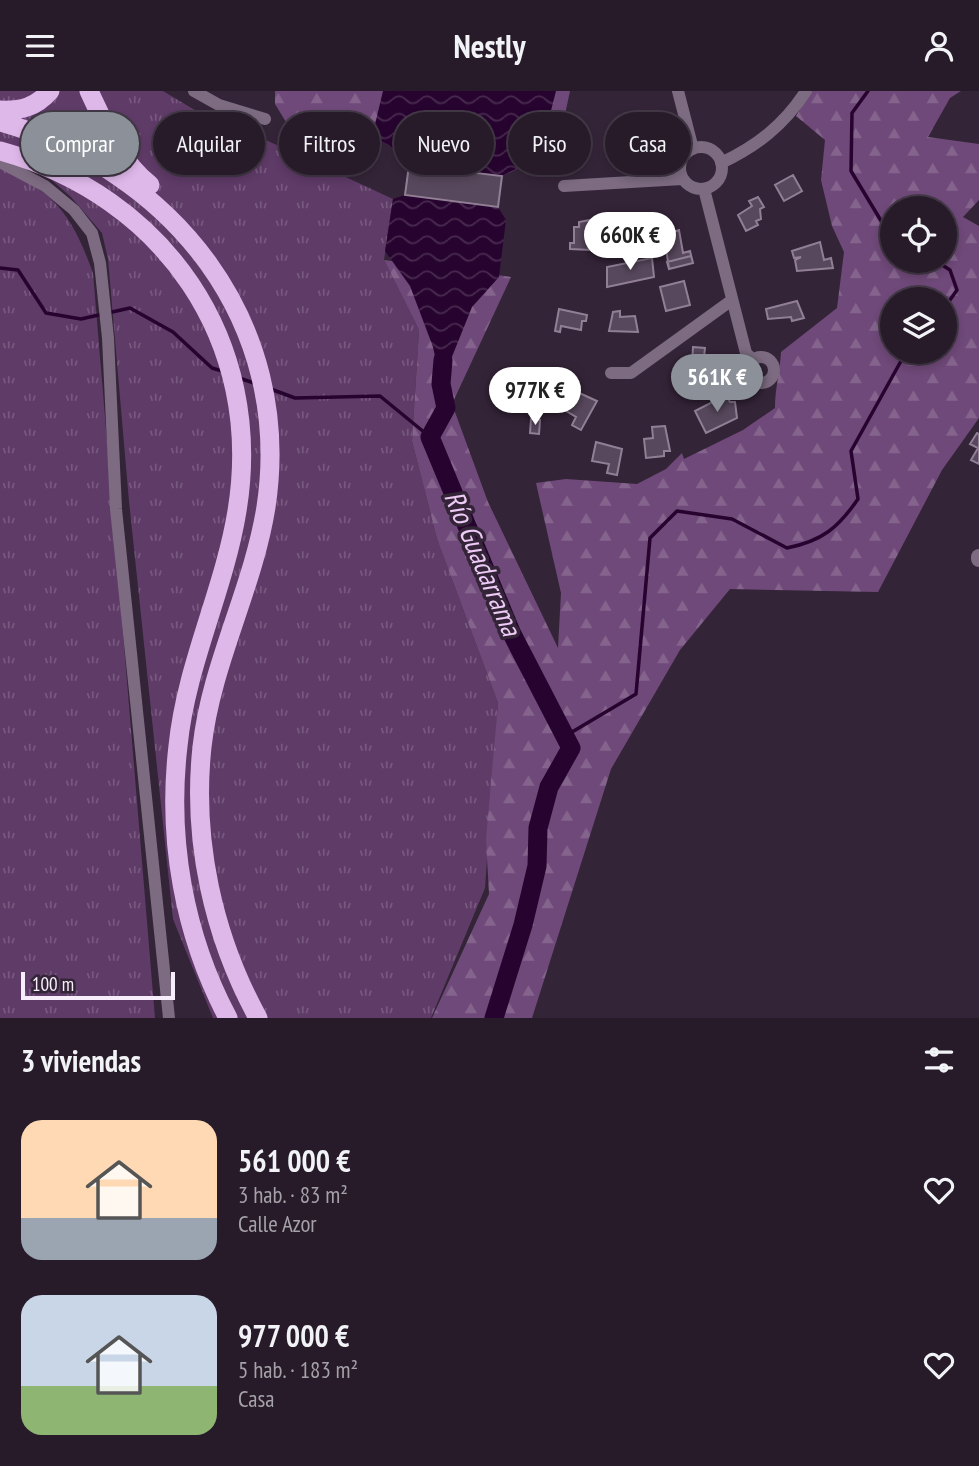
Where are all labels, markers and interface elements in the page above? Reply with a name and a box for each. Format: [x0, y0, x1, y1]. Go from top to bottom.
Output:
text: Nestly [453, 25, 526, 67]
icon: menu [21, 27, 59, 65]
icon: person [920, 27, 958, 65]
chip: Comprar [21, 112, 139, 175]
chip: Alquilar [153, 112, 265, 175]
chip: Filtros [279, 112, 380, 175]
chip: Nuevo [394, 112, 494, 175]
chip: Piso [508, 112, 591, 175]
chip: Casa [605, 112, 691, 175]
map controls [880, 196, 957, 364]
button: locate [880, 196, 957, 273]
pin: 660K € [573, 213, 687, 272]
text: 660K € [600, 220, 660, 249]
button: layers [880, 287, 957, 364]
pin: 561K € [660, 355, 774, 414]
text: 561K € [687, 362, 747, 391]
pin: 977K € [478, 367, 592, 427]
text: 977K € [505, 375, 565, 404]
water label: Río Guadarrama [436, 485, 531, 643]
scale bar [21, 969, 175, 1001]
text: 100 m [32, 972, 74, 996]
text: 3 viviendas [21, 1041, 141, 1080]
icon: filters [920, 1041, 958, 1079]
text: 561 000 € [238, 1141, 351, 1180]
icon: home [77, 1148, 161, 1232]
icon: heart [920, 1171, 958, 1209]
text: 3 hab. · 83 m² [238, 1180, 348, 1209]
text: Calle Azor [238, 1209, 317, 1238]
text: 977 000 € [238, 1316, 349, 1355]
icon: home [77, 1323, 161, 1407]
icon: heart [920, 1346, 958, 1384]
text: 5 hab. · 183 m² [238, 1355, 358, 1384]
text: Casa [238, 1384, 274, 1413]

